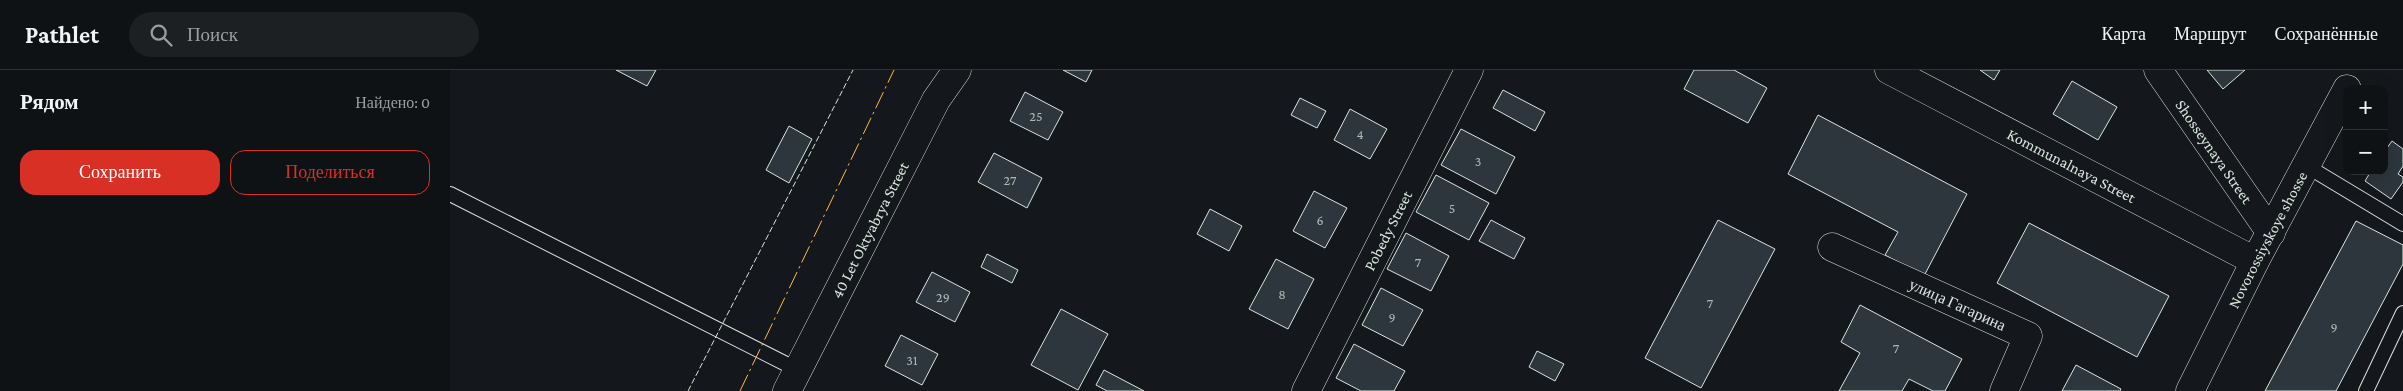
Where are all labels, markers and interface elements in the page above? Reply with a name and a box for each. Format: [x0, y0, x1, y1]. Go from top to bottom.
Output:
search box [129, 12, 479, 57]
text: Pathlet [25, 21, 99, 48]
icon: search [147, 21, 175, 49]
text: Поиск [187, 24, 238, 45]
text: Карта [2101, 24, 2146, 44]
text: Маршрут [2174, 24, 2246, 44]
text: Сохранённые [2274, 24, 2378, 44]
map controls [2343, 85, 2388, 175]
button: + [2343, 85, 2388, 130]
text: Рядом [20, 90, 79, 114]
text: Найдено: 0 [355, 94, 430, 111]
street label: Shosseynaya Street [2173, 96, 2257, 207]
house number: 25 [1029, 108, 1043, 124]
street label: Kommunalnaya Street [2005, 125, 2139, 206]
house number: 4 [1356, 126, 1364, 142]
button: − [2343, 130, 2388, 175]
button: Сохранить [20, 150, 220, 195]
button: Поделиться [230, 150, 430, 195]
house number: 3 [1475, 153, 1481, 169]
street label: 40 Let Oktyabrya Street [828, 158, 912, 301]
street label: Novorossiyskoye shosse [2224, 168, 2310, 311]
house number: 27 [1004, 172, 1017, 188]
street label: Pobedy Street [1360, 187, 1415, 273]
house number: 5 [1449, 200, 1455, 216]
house number: 6 [1316, 212, 1324, 228]
house number: 7 [1415, 254, 1422, 270]
street label: улица Гагарина [1906, 275, 2009, 333]
house number: 8 [1278, 286, 1286, 302]
house number: 29 [936, 289, 950, 305]
house number: 7 [1707, 295, 1714, 311]
house number: 9 [1388, 309, 1396, 325]
house number: 9 [2330, 319, 2338, 335]
house number: 7 [1893, 340, 1900, 356]
house number: 31 [906, 352, 918, 368]

